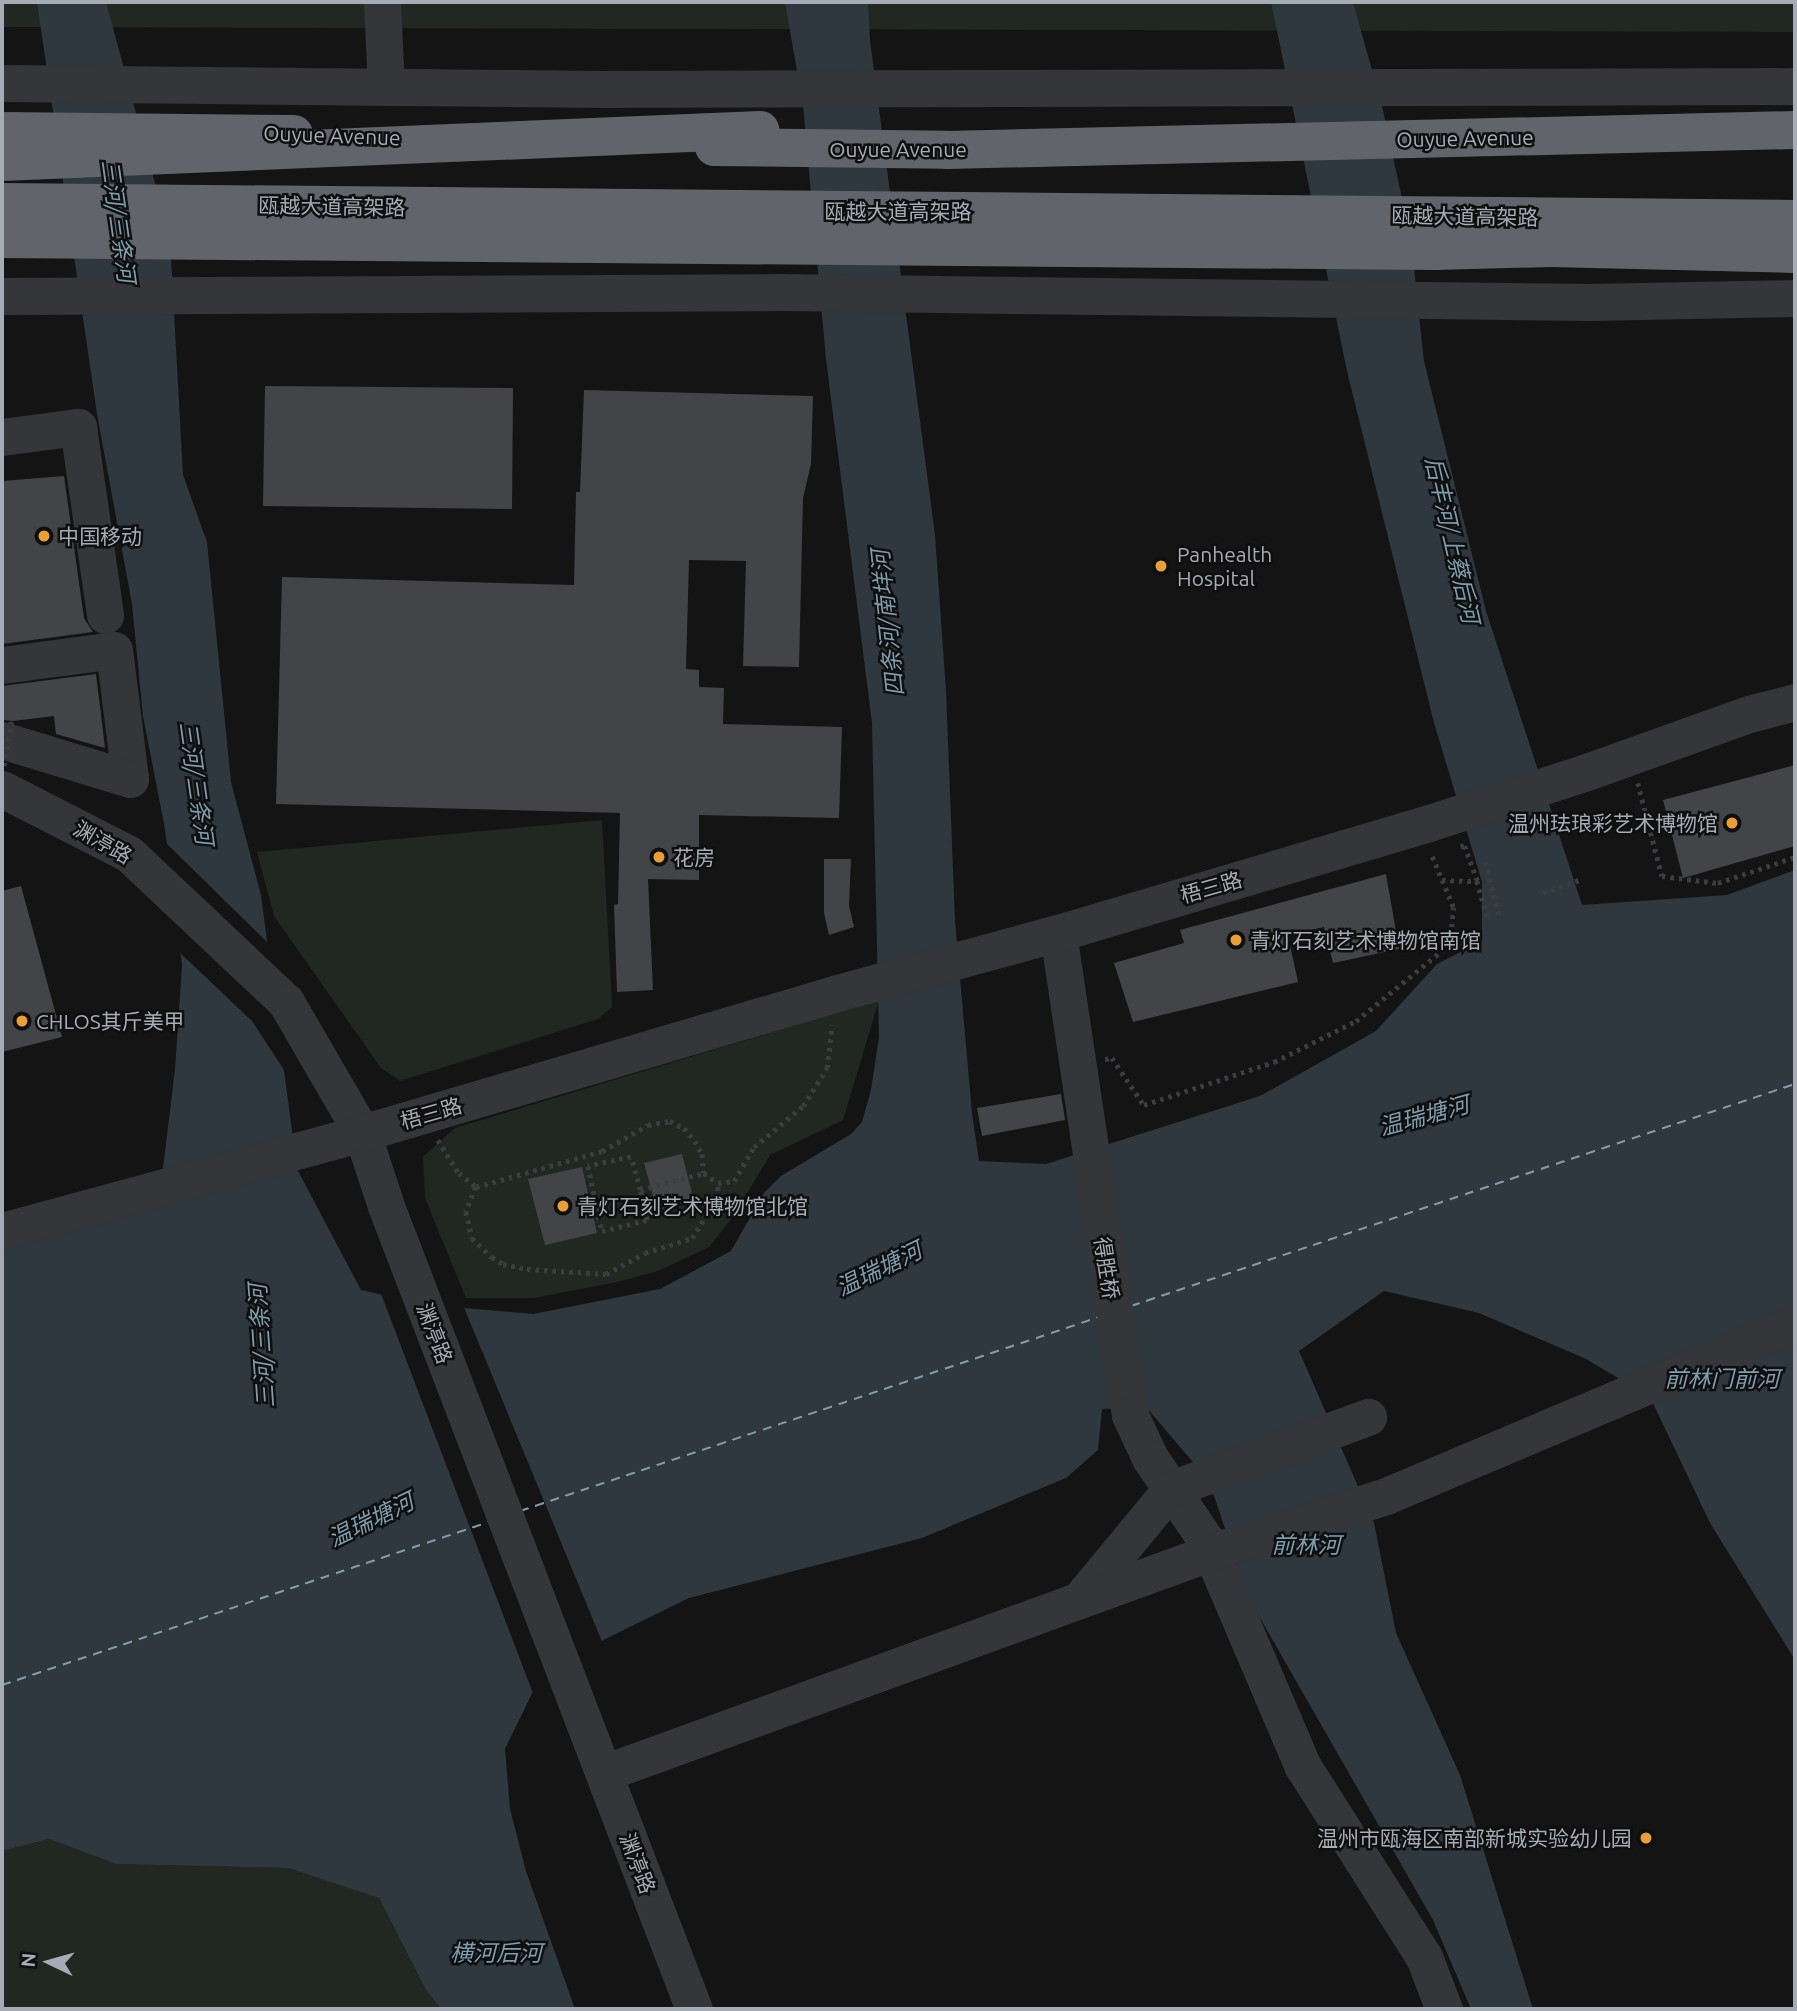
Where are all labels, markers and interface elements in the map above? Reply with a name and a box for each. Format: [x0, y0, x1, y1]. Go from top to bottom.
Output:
street label: Ouyue Avenue [263, 120, 401, 150]
street label: Ouyue Avenue [1396, 124, 1534, 152]
street label: Ouyue Avenue [829, 136, 967, 162]
water label: 三河/三条河 [96, 158, 140, 284]
street label: 瓯越大道高架路 [258, 192, 406, 220]
street label: 瓯越大道高架路 [825, 198, 971, 224]
street label: 瓯越大道高架路 [1391, 202, 1539, 230]
water label: 后丰河/上蔡后河 [1419, 454, 1485, 626]
place label: 中国移动 [58, 523, 142, 549]
marker: 中国移动 [36, 528, 52, 544]
place label: Panhealth Hospital [1177, 541, 1272, 591]
water label: 四条河/南垟河 [867, 548, 909, 698]
marker: Panhealth Hospital [1151, 556, 1171, 576]
water label: 三河/三条河 [174, 720, 218, 846]
place label: 温州珐琅彩艺术博物馆 [1508, 810, 1718, 836]
street label: 渊渟路 [69, 815, 137, 869]
marker: 温州珐琅彩艺术博物馆 [1724, 815, 1740, 831]
place label: 花房 [673, 844, 715, 870]
marker: 花房 [651, 849, 667, 865]
street label: 梧三路 [1177, 866, 1245, 908]
place label: 青灯石刻艺术博物馆南馆 [1250, 927, 1481, 953]
marker: 青灯石刻艺术博物馆南馆 [1228, 932, 1244, 948]
place label: CHLOS其斤美甲 [36, 1008, 185, 1034]
marker: CHLOS其斤美甲 [14, 1013, 30, 1029]
water label: 温瑞塘河 [1376, 1091, 1472, 1141]
street label: 梧三路 [397, 1092, 465, 1134]
place label: 青灯石刻艺术博物馆北馆 [577, 1193, 808, 1219]
marker: 青灯石刻艺术博物馆北馆 [555, 1198, 571, 1214]
street label: 得胜桥 [1090, 1235, 1124, 1301]
water label: 温瑞塘河 [832, 1236, 926, 1302]
water label: 三河/三条河 [244, 1283, 280, 1409]
street label: 渊渟路 [412, 1299, 458, 1367]
water label: 前林门前河 [1665, 1365, 1779, 1393]
water label: 温瑞塘河 [324, 1487, 418, 1553]
water label: 前林河 [1272, 1531, 1340, 1559]
place label: 温州市瓯海区南部新城实验幼儿园 [1317, 1825, 1632, 1851]
street label: 渊渟路 [615, 1829, 661, 1897]
marker: 温州市瓯海区南部新城实验幼儿园 [1638, 1830, 1654, 1846]
north arrow [14, 1927, 84, 1997]
water label: 横河后河 [450, 1939, 542, 1967]
text: N [17, 1952, 40, 1968]

